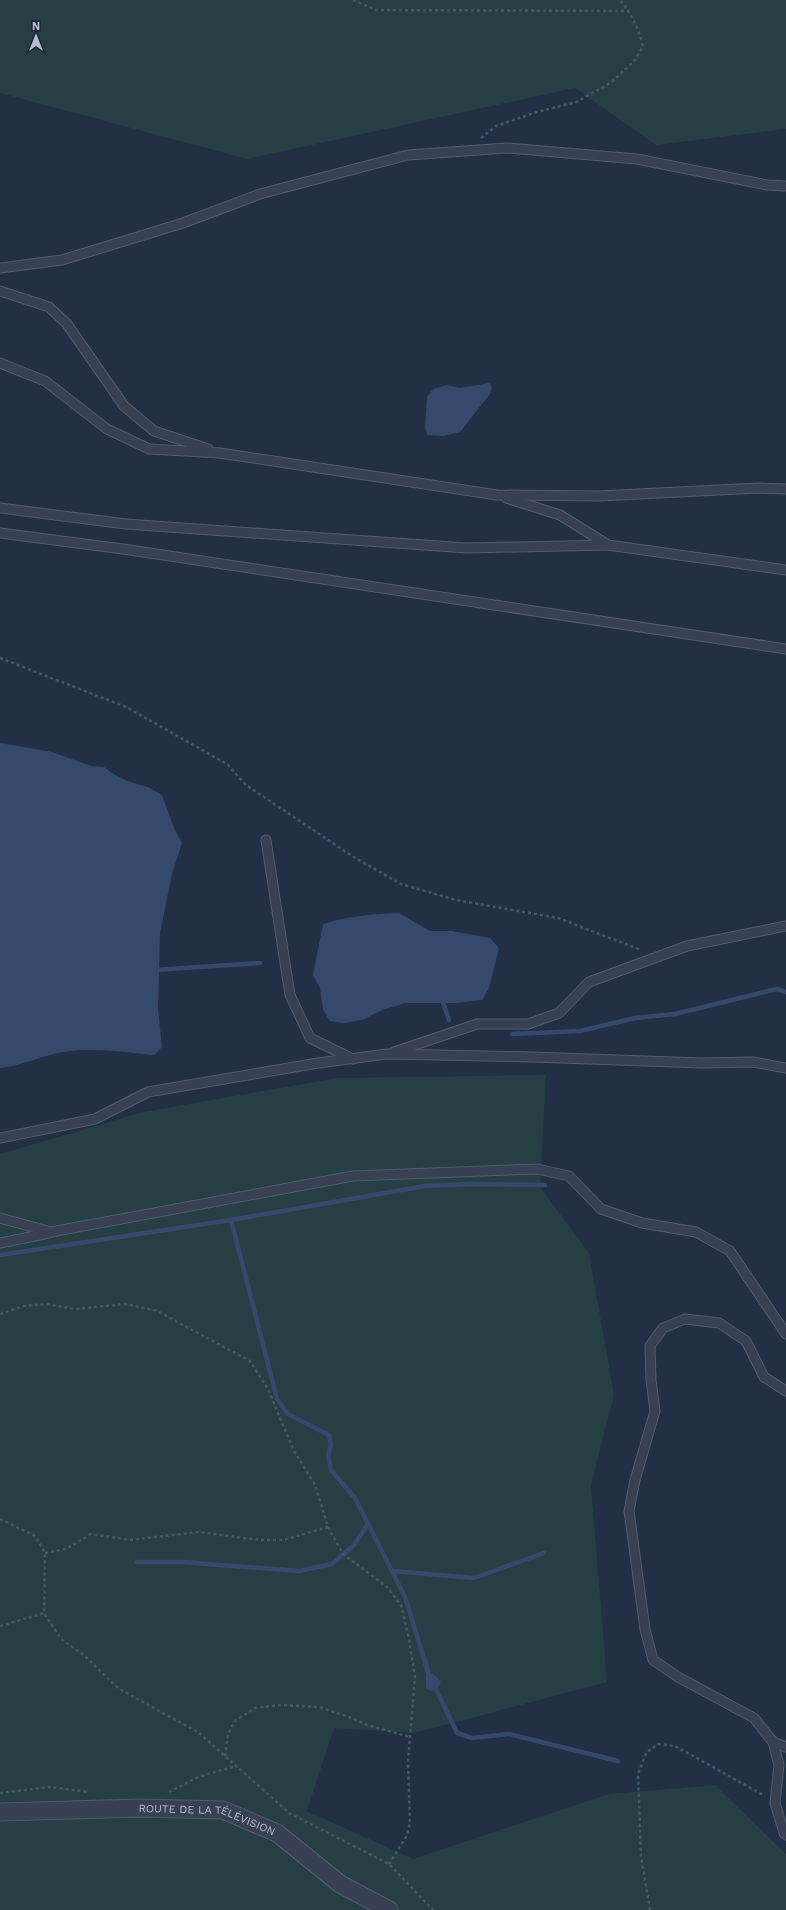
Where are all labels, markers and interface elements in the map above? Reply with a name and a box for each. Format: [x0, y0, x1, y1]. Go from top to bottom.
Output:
north arrow [16, 16, 56, 56]
text: N [32, 20, 40, 33]
street label: ROUTE DE LA TÉLÉVISION [138, 1802, 277, 1838]

